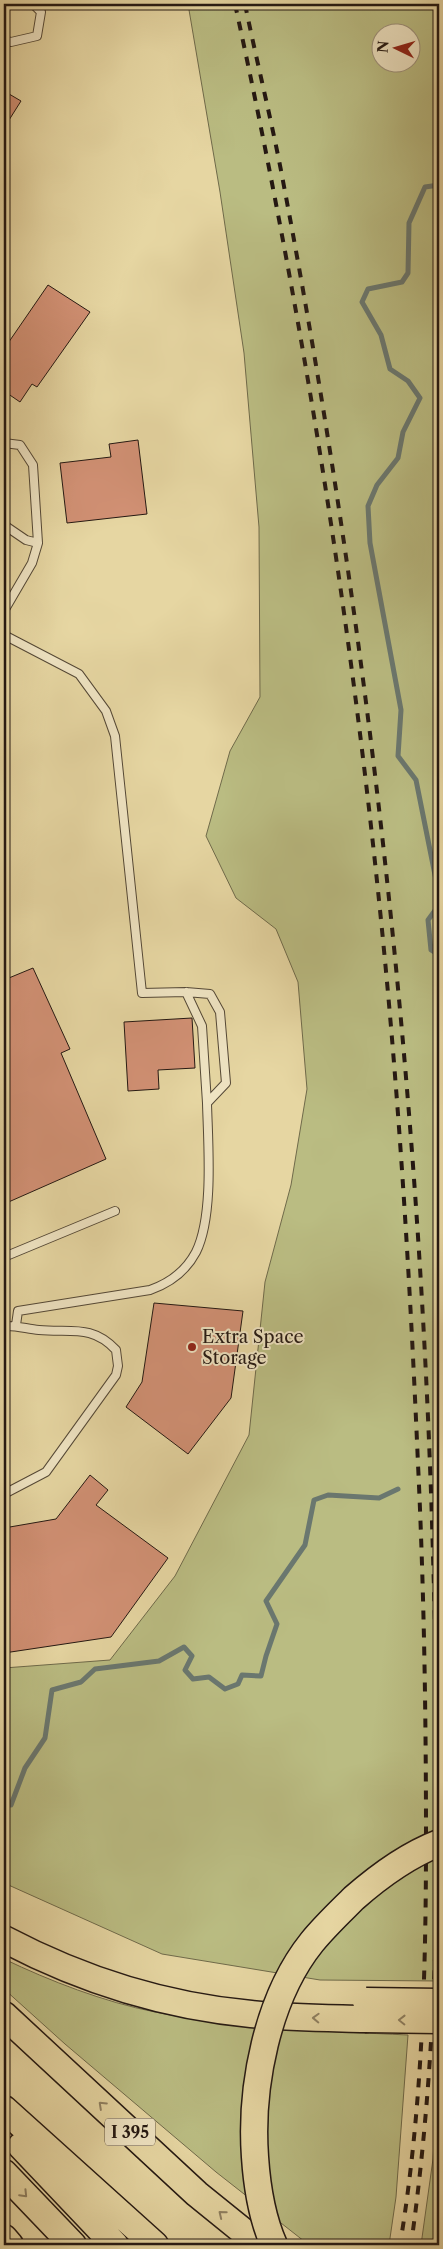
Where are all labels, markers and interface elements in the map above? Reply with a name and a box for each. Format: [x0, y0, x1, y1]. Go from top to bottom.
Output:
north arrow [370, 22, 420, 72]
text: N [374, 40, 393, 54]
place label: Extra Space Storage [202, 1326, 304, 1369]
marker: Extra Space Storage [186, 1341, 198, 1353]
one-way arrow [312, 2013, 320, 2023]
one-way arrow [398, 2015, 406, 2025]
one-way arrow [98, 2102, 107, 2111]
road number: I 395 [105, 2118, 155, 2146]
one-way arrow [18, 2188, 27, 2197]
one-way arrow [219, 2212, 228, 2220]

